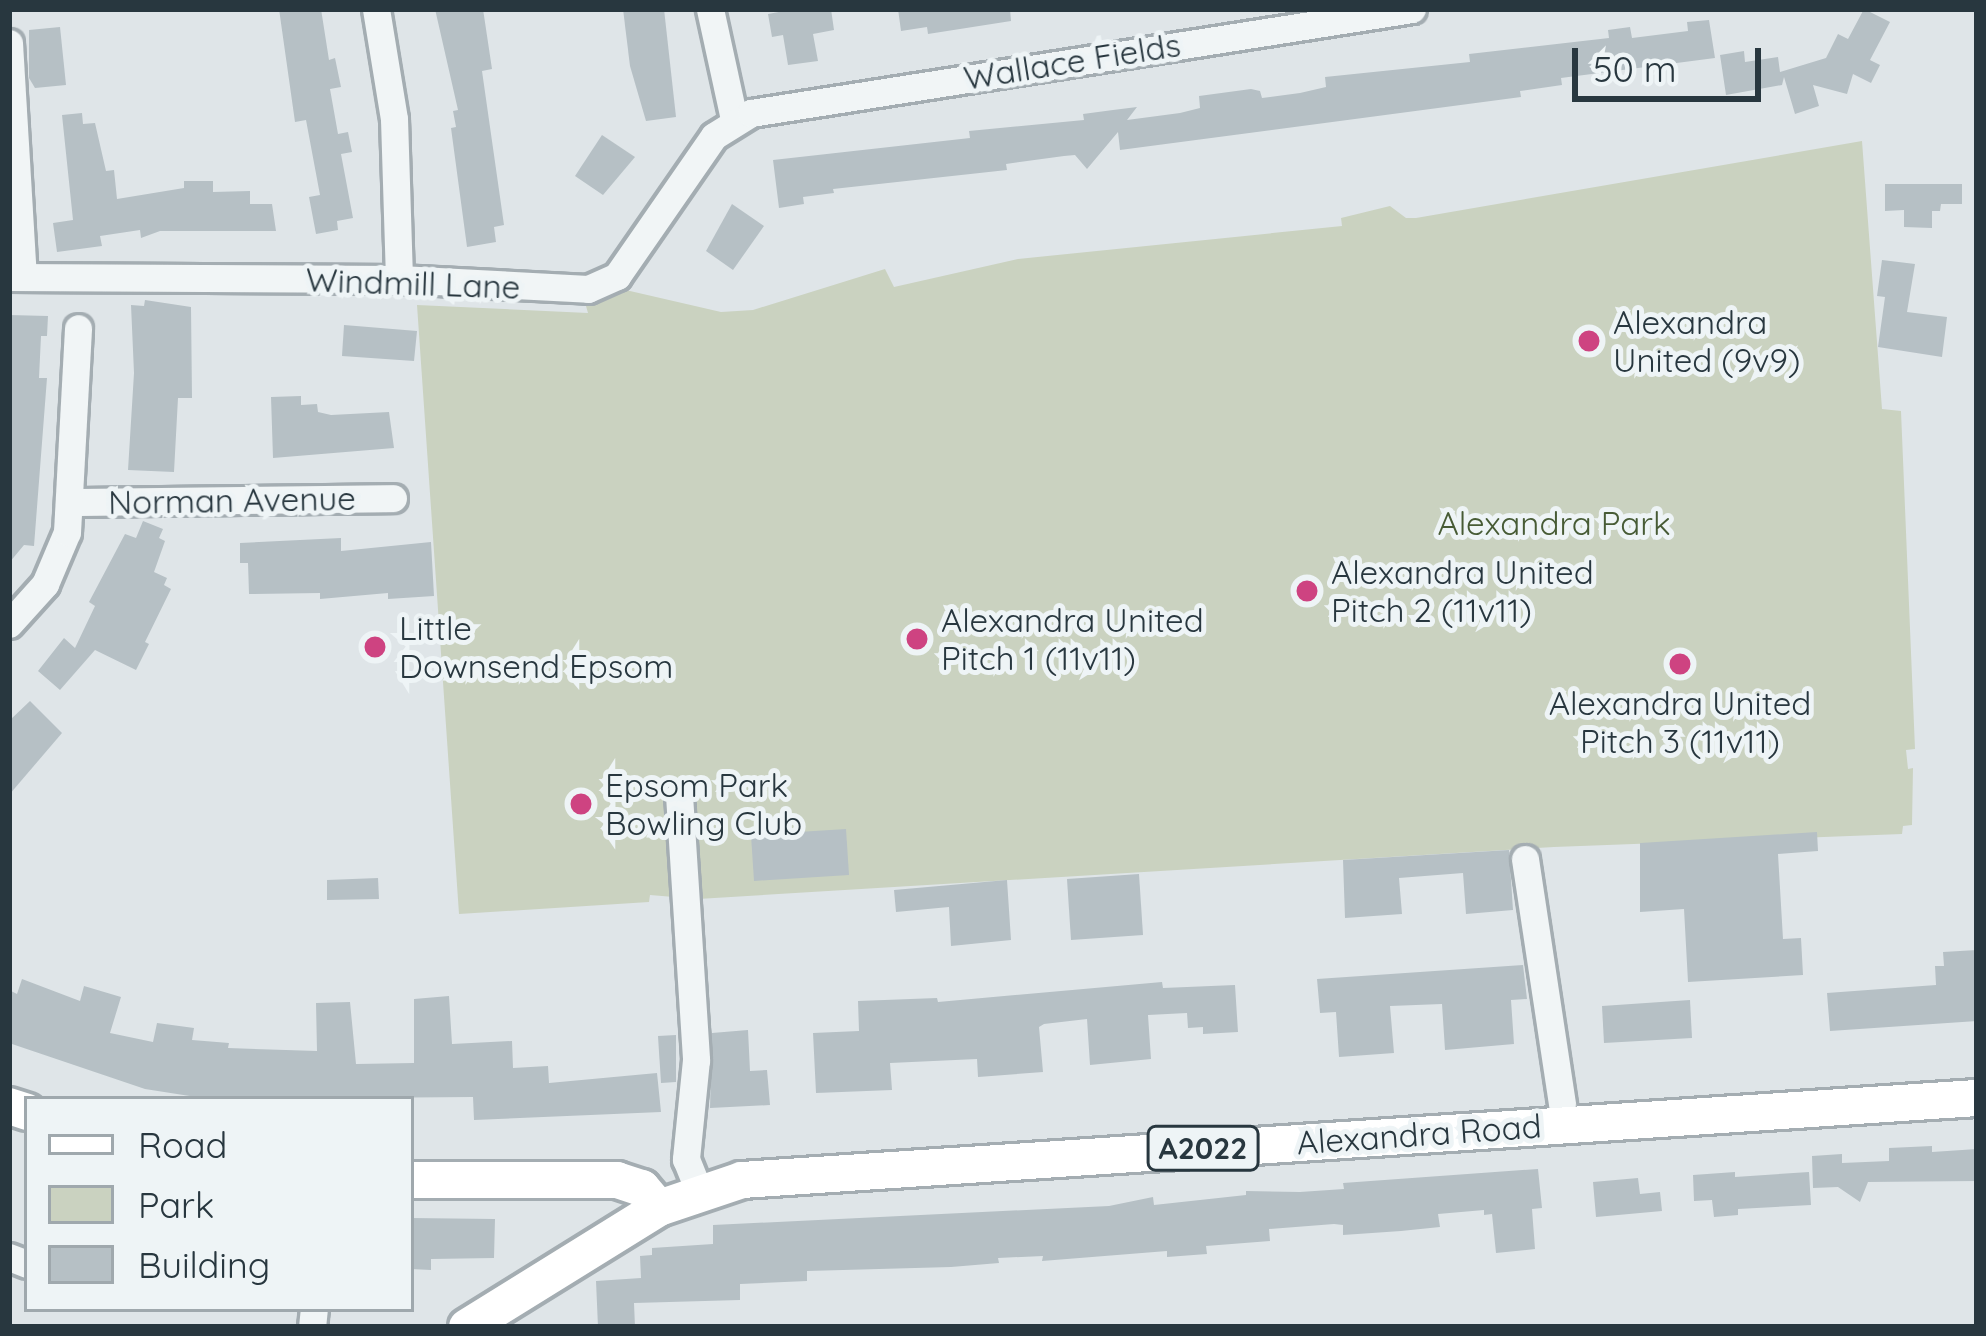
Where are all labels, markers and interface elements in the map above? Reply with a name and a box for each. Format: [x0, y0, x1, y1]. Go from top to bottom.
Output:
street label: Wallace Fields [961, 24, 1183, 98]
scale bar [1578, 24, 1767, 98]
text: 50 m [1593, 46, 1677, 91]
street label: Windmill Lane [305, 259, 521, 307]
place label: Alexandra United (9v9) [1613, 302, 1800, 380]
marker: Alexandra United (9v9) [1576, 328, 1602, 354]
street label: Norman Avenue [108, 478, 356, 522]
park label: Alexandra Park [1437, 503, 1671, 543]
place label: Alexandra United Pitch 2 (11v11) [1331, 552, 1594, 630]
marker: Alexandra United Pitch 2 (11v11) [1294, 578, 1320, 604]
place label: Alexandra United Pitch 1 (11v11) [941, 600, 1204, 678]
place label: Little Downsend Epsom [399, 608, 673, 686]
marker: Alexandra United Pitch 1 (11v11) [904, 626, 930, 652]
marker: Little Downsend Epsom [362, 634, 388, 660]
marker: Alexandra United Pitch 3 (11v11) [1667, 651, 1693, 677]
place label: Alexandra United Pitch 3 (11v11) [1549, 683, 1811, 761]
place label: Epsom Park Bowling Club [605, 765, 802, 843]
marker: Epsom Park Bowling Club [568, 791, 594, 817]
legend [24, 1096, 414, 1312]
street label: Alexandra Road [1295, 1106, 1543, 1162]
text: Road [138, 1122, 227, 1167]
road number: A2022 [1146, 1124, 1260, 1172]
text: Park [138, 1182, 214, 1227]
text: Building [138, 1242, 270, 1287]

